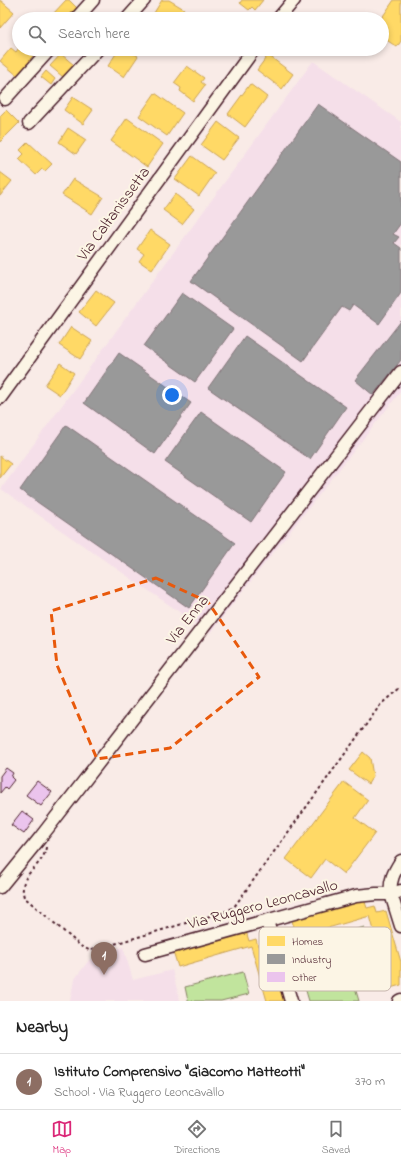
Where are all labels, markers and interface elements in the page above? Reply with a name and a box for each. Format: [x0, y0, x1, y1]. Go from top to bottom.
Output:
search box [12, 12, 389, 56]
icon: search [26, 23, 48, 45]
text: Search here [58, 23, 130, 45]
street label: Via Caltanissetta [71, 162, 157, 267]
your location [162, 385, 182, 405]
street label: Via Enna [160, 590, 215, 651]
street label: Via Ruggero Leoncavallo [184, 873, 341, 937]
legend [259, 927, 391, 991]
text: Homes [292, 934, 324, 950]
pin: 1 [91, 942, 117, 975]
text: Industry [292, 952, 331, 969]
text: Other [292, 970, 317, 986]
text: Nearby [16, 1015, 68, 1040]
text: Istituto Comprensivo "Giacomo Matteotti" [54, 1061, 305, 1083]
text: 1 [27, 1072, 31, 1091]
text: 370 m [355, 1072, 385, 1091]
text: School · Via Ruggero Leoncavallo [54, 1083, 224, 1102]
tab: Map [51, 1118, 73, 1158]
tab: Directions [174, 1118, 220, 1158]
tab: Saved [322, 1118, 350, 1158]

